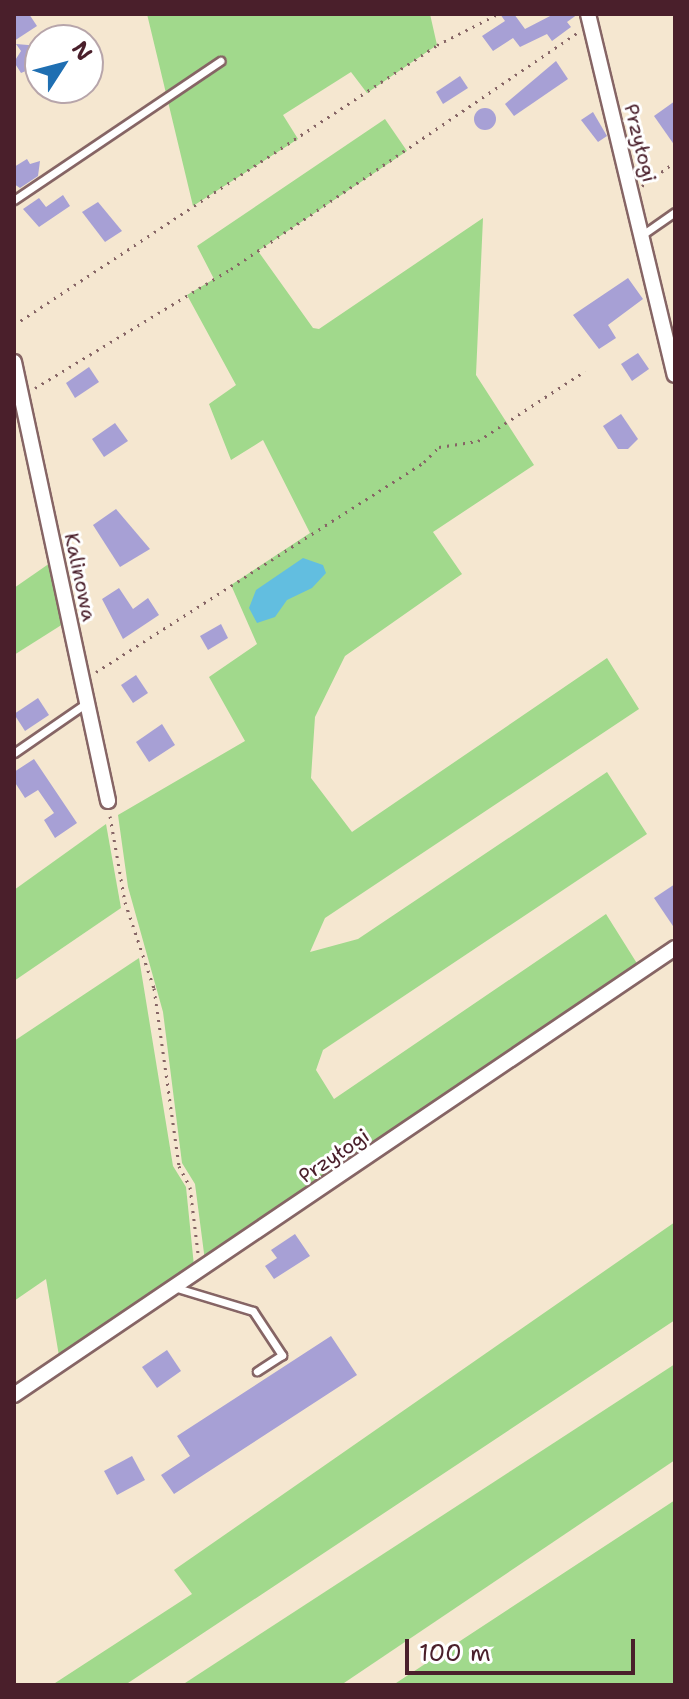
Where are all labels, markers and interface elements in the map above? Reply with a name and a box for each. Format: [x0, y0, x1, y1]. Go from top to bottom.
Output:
north arrow [24, 24, 104, 104]
text: N [65, 35, 99, 66]
street label: Przyłogi [619, 101, 661, 185]
street label: Kalinowa [59, 531, 101, 623]
street label: Przyłogi [294, 1124, 374, 1188]
scale bar [409, 1623, 639, 1673]
text: 100 m [419, 1637, 491, 1669]

